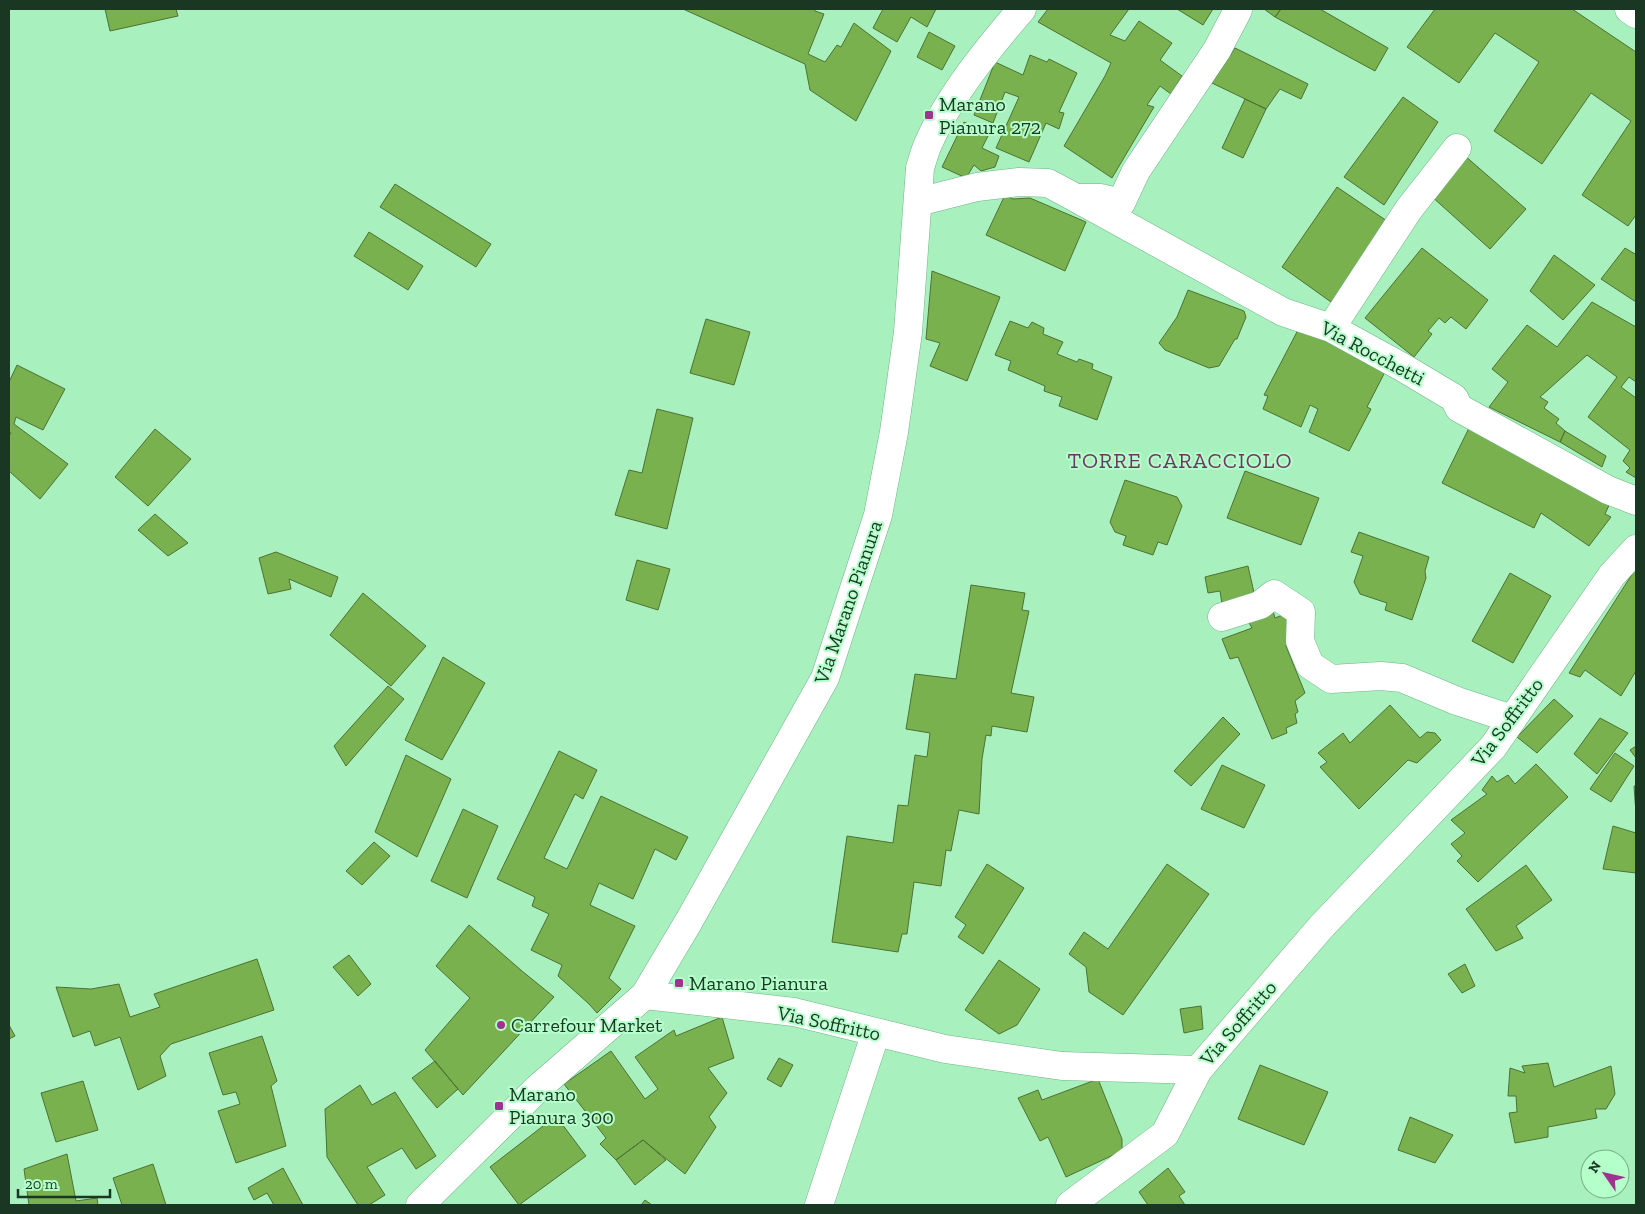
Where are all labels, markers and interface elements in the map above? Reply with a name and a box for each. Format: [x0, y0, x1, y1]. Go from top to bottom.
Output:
place label: Marano Pianura 272 [939, 92, 1041, 139]
marker: Marano Pianura 272 [923, 109, 935, 121]
street label: Via Rocchetti [1316, 315, 1429, 391]
district label: TORRE CARACCIOLO [1067, 447, 1293, 474]
street label: Via Marano Pianura [808, 517, 887, 688]
street label: Via Soffritto [1465, 673, 1548, 772]
place label: Marano Pianura [689, 971, 828, 995]
street label: Via Soffritto [1194, 976, 1281, 1071]
marker: Marano Pianura [673, 977, 685, 989]
street label: Via Soffritto [774, 1000, 883, 1046]
place label: Carrefour Market [511, 1013, 663, 1037]
marker: Carrefour Market [495, 1019, 507, 1031]
place label: Marano Pianura 300 [509, 1082, 614, 1129]
marker: Marano Pianura 300 [493, 1100, 505, 1112]
north arrow [1580, 1149, 1630, 1199]
text: N [1585, 1158, 1605, 1176]
scale bar [18, 1166, 110, 1198]
text: 20 m [25, 1175, 58, 1193]

